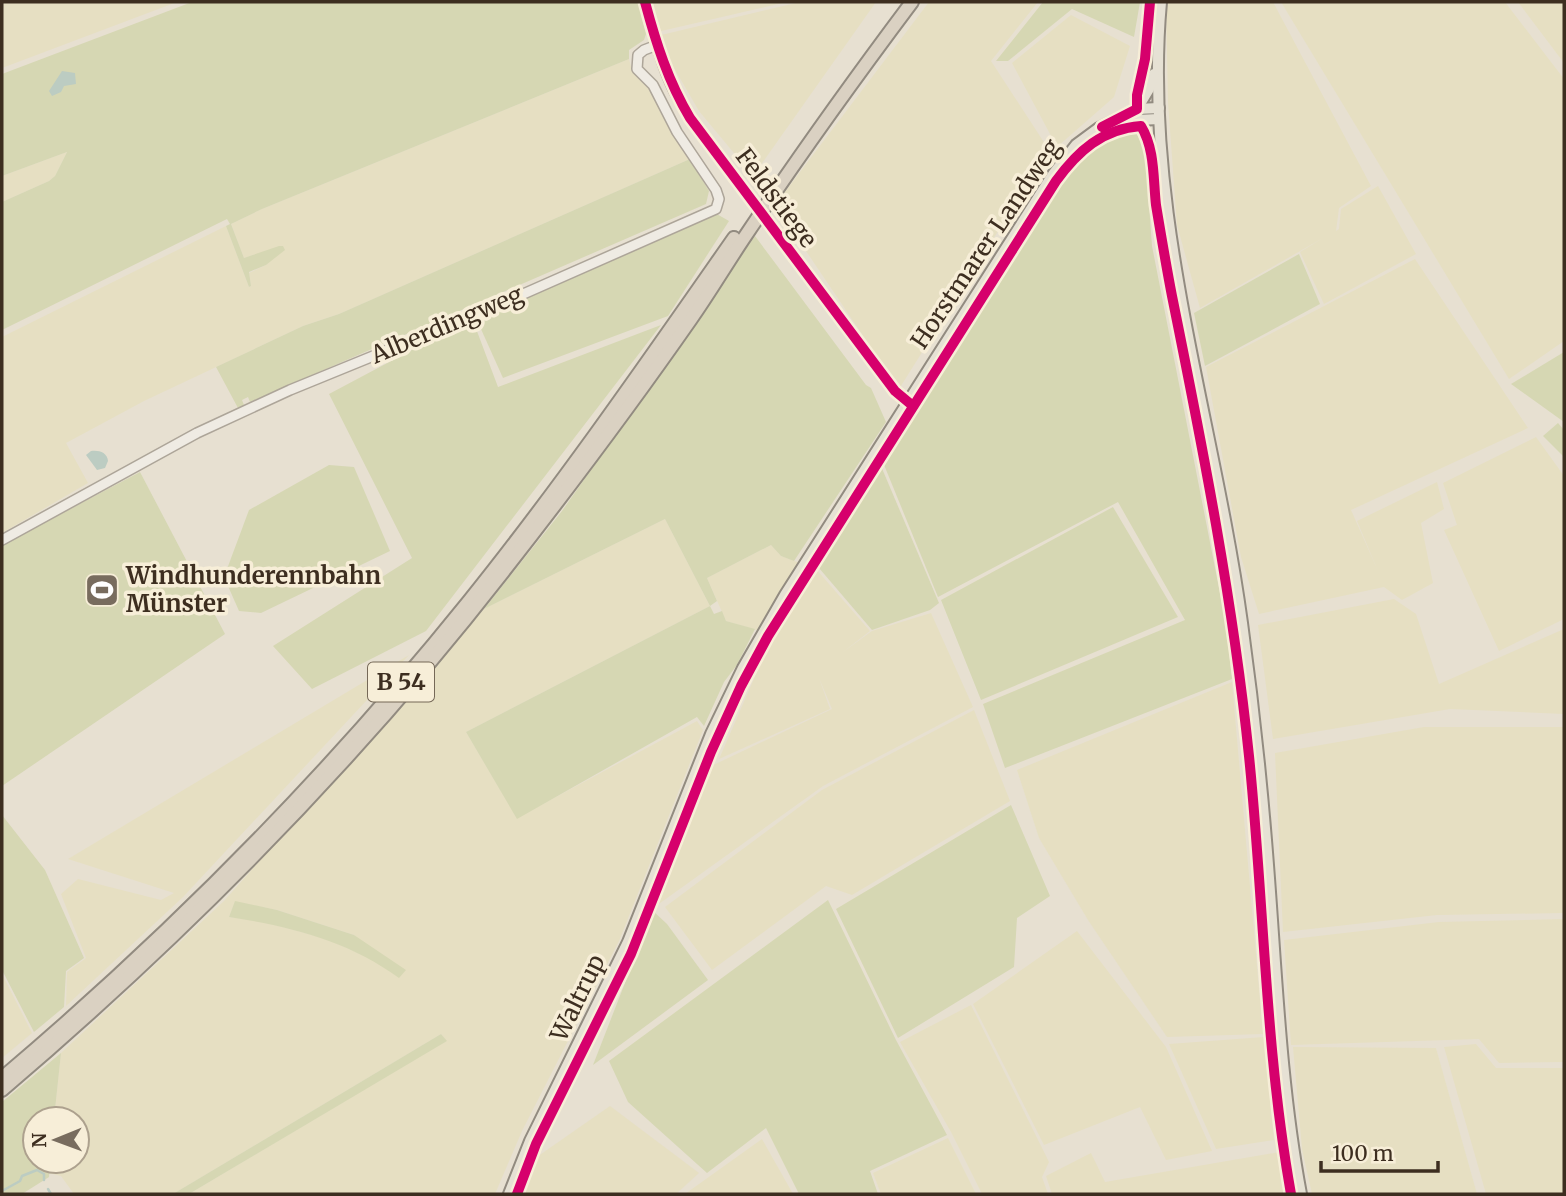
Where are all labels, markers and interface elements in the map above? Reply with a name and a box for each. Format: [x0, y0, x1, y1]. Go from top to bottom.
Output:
street label: Horstmarer Landweg [904, 132, 1068, 355]
street label: Feldstiege [729, 142, 824, 254]
street label: Alberdingweg [365, 278, 528, 371]
place label: Windhunderennbahn Münster [125, 560, 381, 619]
sports icon: Windhunderennbahn Münster [83, 571, 121, 609]
road number: B 54 [368, 662, 434, 702]
street label: Waltrup [543, 949, 612, 1047]
north arrow [21, 1105, 91, 1175]
scale bar [1321, 1130, 1438, 1174]
text: N [27, 1133, 51, 1148]
text: 100 m [1332, 1140, 1394, 1167]

